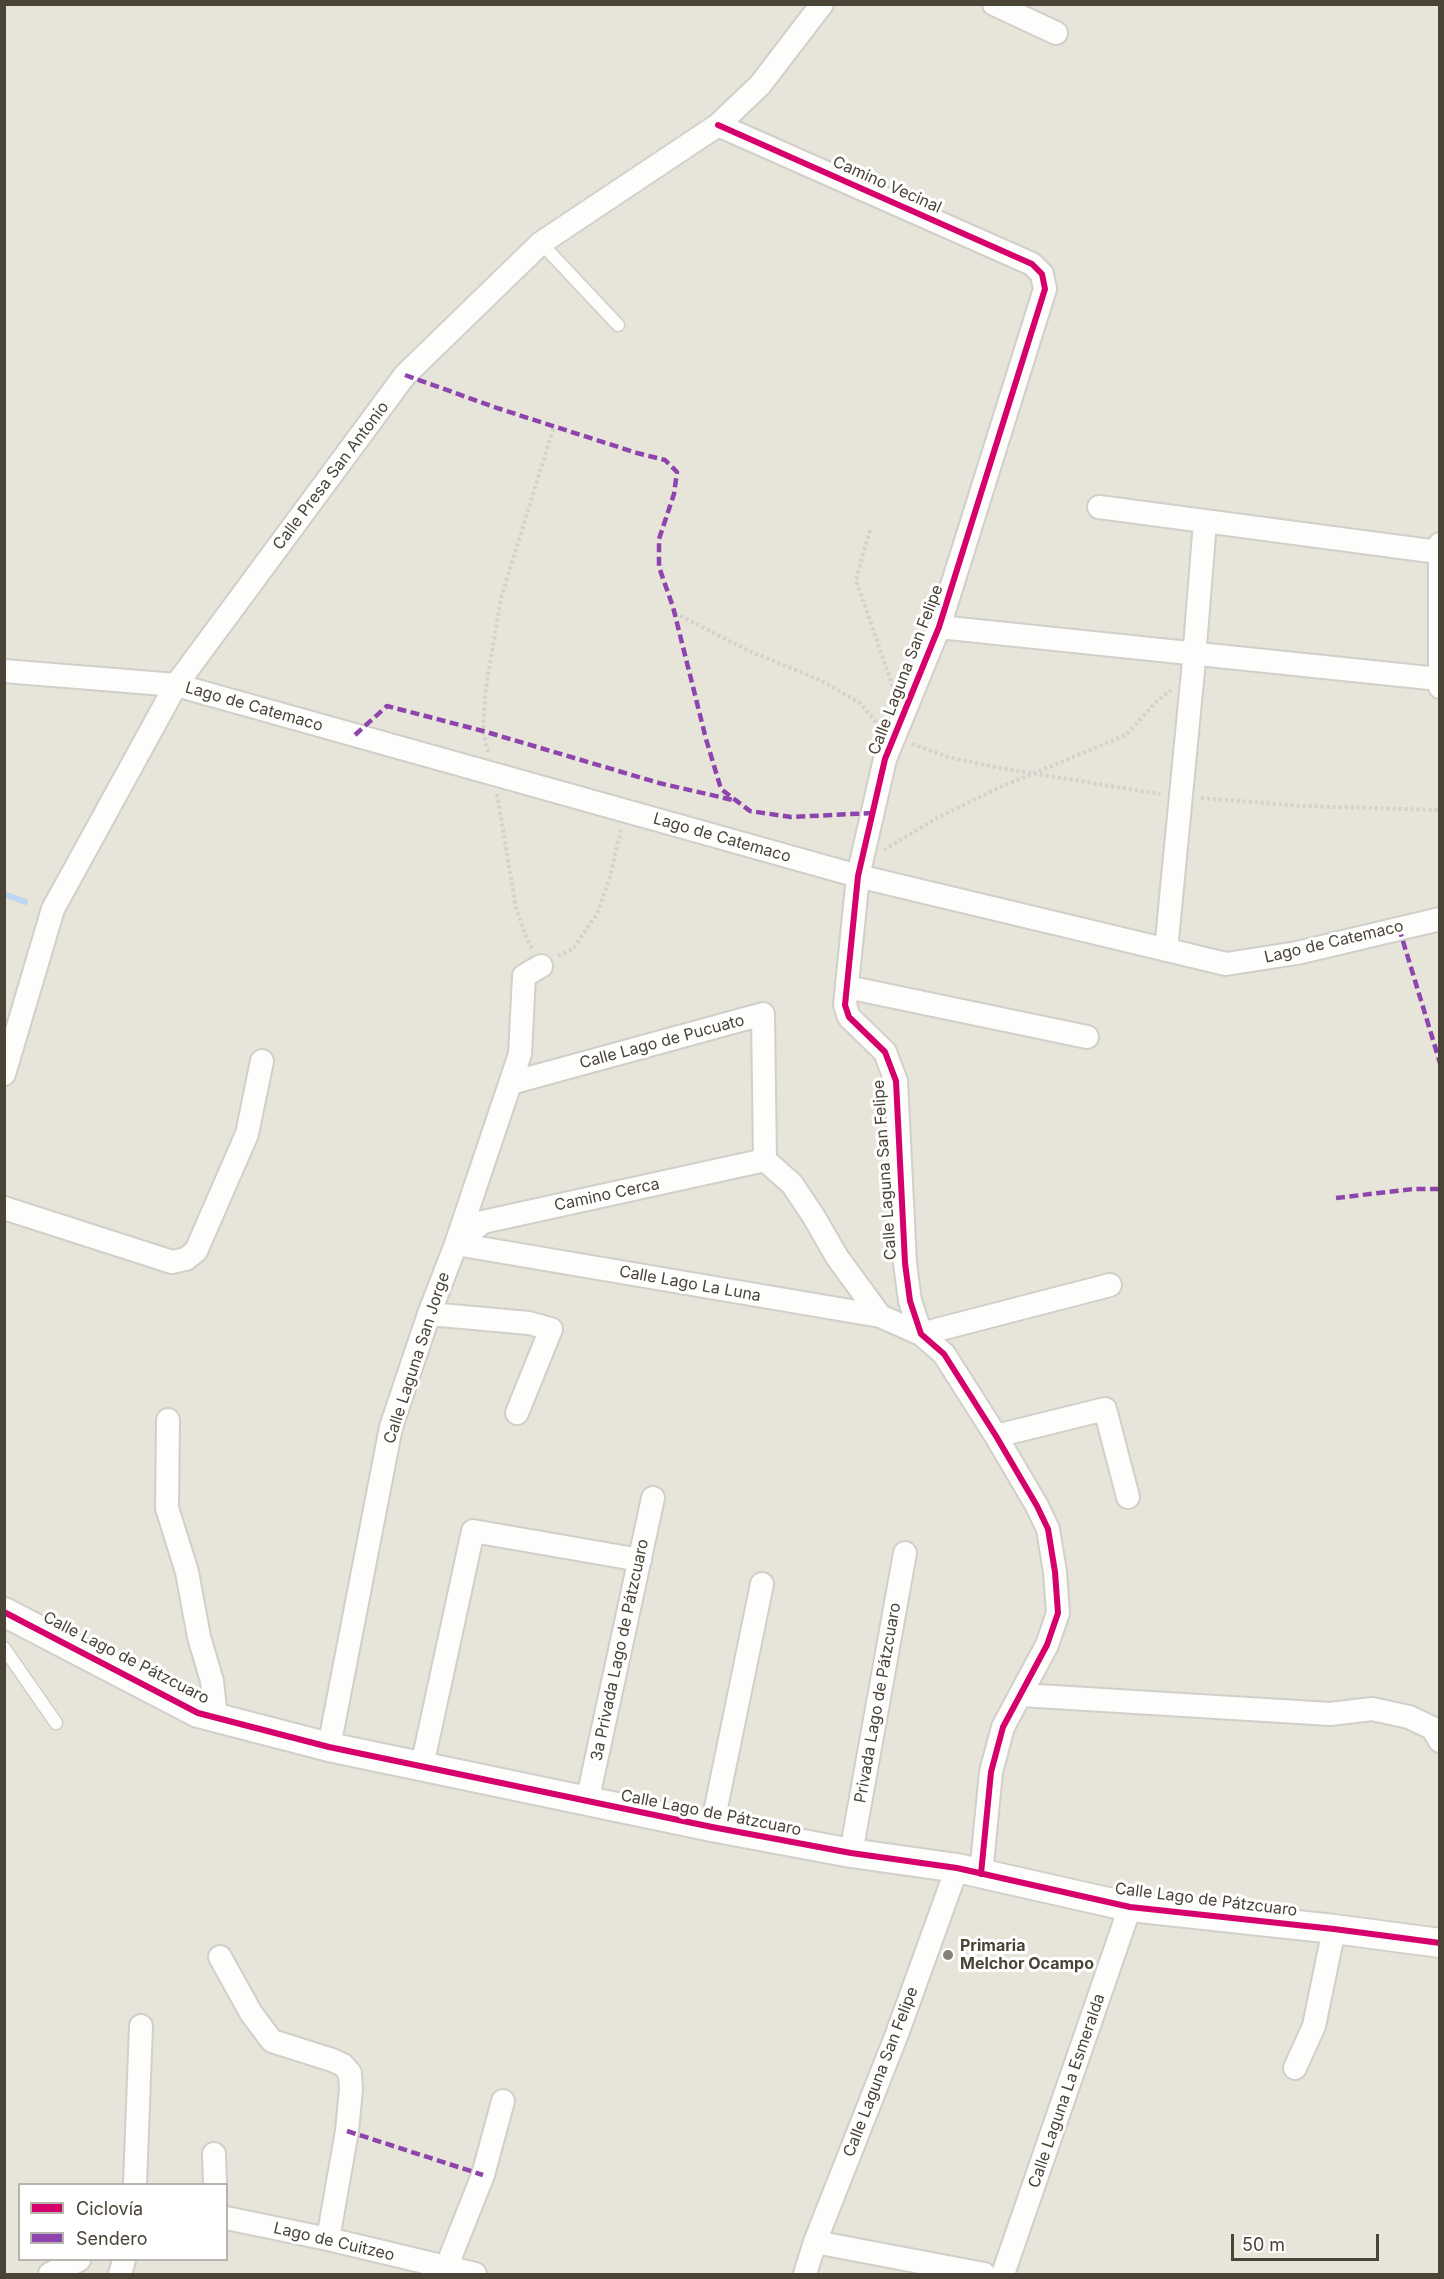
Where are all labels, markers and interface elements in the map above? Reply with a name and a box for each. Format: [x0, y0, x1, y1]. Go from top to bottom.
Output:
street label: Camino Vecinal [830, 152, 944, 218]
street label: Calle Presa San Antonio [269, 398, 393, 554]
street label: Calle Laguna San Felipe [865, 582, 947, 758]
street label: Lago de Catemaco [183, 678, 325, 736]
street label: Lago de Catemaco [651, 809, 793, 867]
street label: Lago de Catemaco [1262, 917, 1406, 967]
street label: Calle Lago de Pucuato [578, 1011, 746, 1073]
street label: Calle Laguna San Felipe [869, 1079, 901, 1261]
street label: Camino Cerca [553, 1174, 661, 1216]
street label: Calle Lago La Luna [618, 1262, 762, 1306]
street label: Calle Laguna San Jorge [380, 1270, 454, 1446]
street label: 3a Privada Lago de Pátzcuaro [587, 1537, 653, 1763]
street label: Privada Lago de Pátzcuaro [851, 1601, 905, 1805]
street label: Calle Lago de Pátzcuaro [40, 1608, 212, 1708]
street label: Calle Lago de Pátzcuaro [619, 1786, 803, 1840]
street label: Calle Lago de Pátzcuaro [1114, 1879, 1298, 1921]
place label: Primaria Melchor Ocampo [960, 1936, 1094, 1974]
marker: Primaria Melchor Ocampo [941, 1948, 955, 1962]
street label: Calle Laguna San Felipe [840, 1984, 922, 2160]
street label: Calle Laguna La Esmeralda [1025, 1991, 1109, 2191]
legend [18, 2183, 228, 2261]
text: Ciclovía [76, 2198, 143, 2219]
street label: Lago de Cuitzeo [272, 2219, 396, 2265]
scale bar [1234, 2222, 1382, 2260]
text: Sendero [76, 2228, 147, 2249]
text: 50 m [1242, 2234, 1285, 2255]

